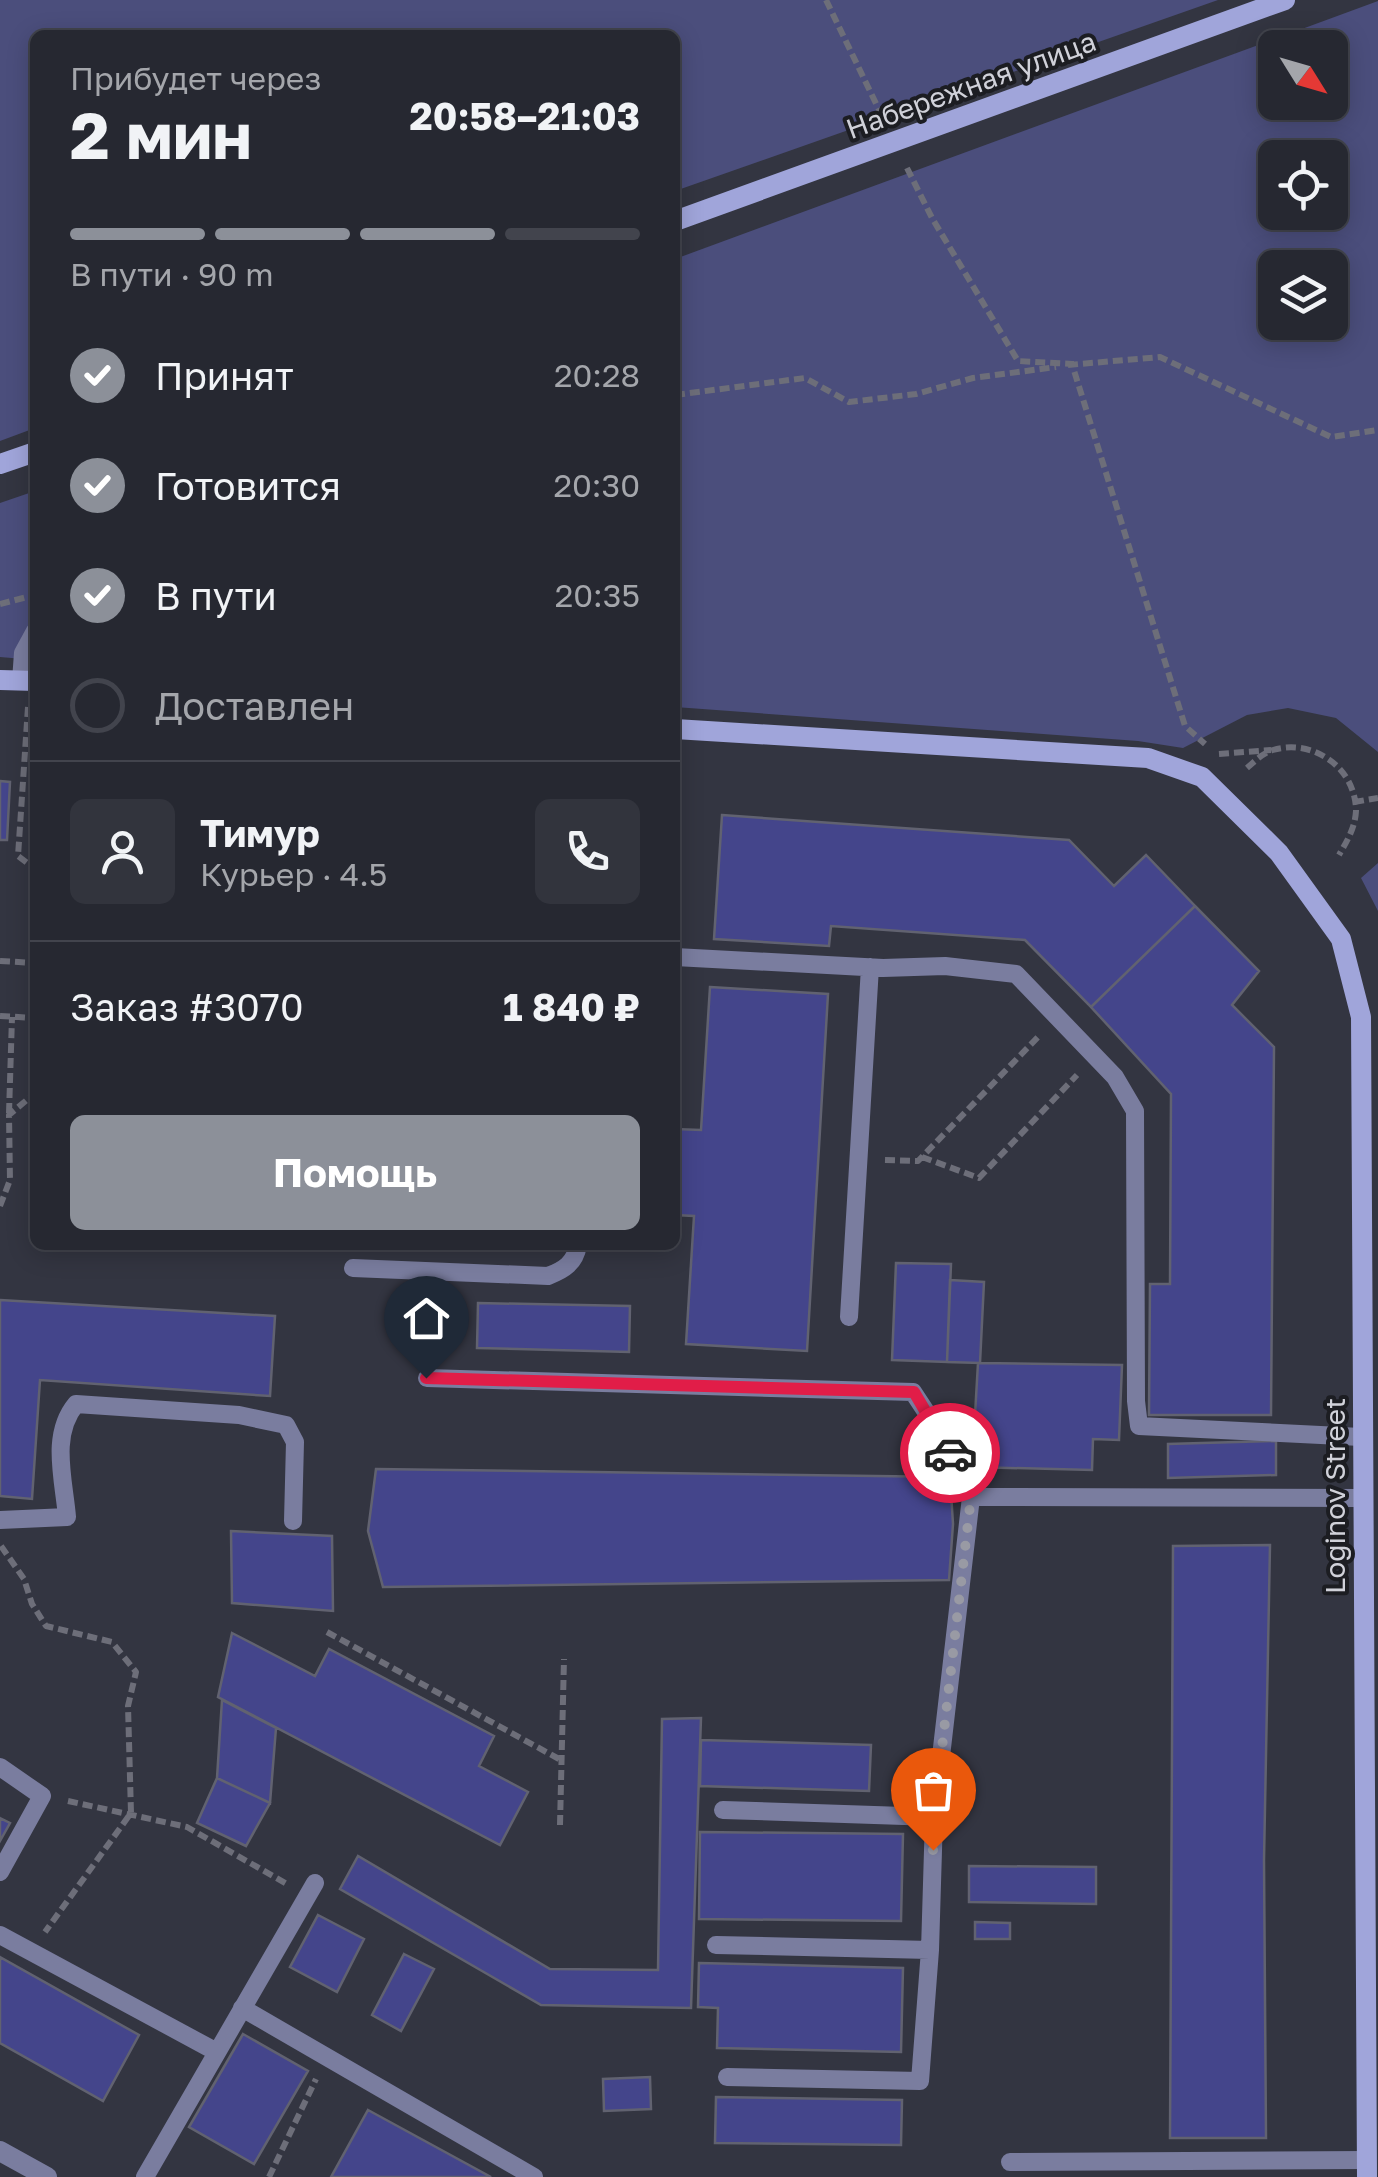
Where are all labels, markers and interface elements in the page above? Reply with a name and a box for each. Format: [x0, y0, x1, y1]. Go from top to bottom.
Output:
street label: Набережная улица [842, 24, 1100, 145]
north arrow [1258, 30, 1348, 120]
map controls [1258, 30, 1348, 340]
text: Прибудет через [70, 59, 321, 97]
text: 20:58–21:03 [410, 93, 640, 138]
text: 2 мин [70, 95, 252, 173]
button: locate [1258, 140, 1348, 230]
button: layers [1258, 250, 1348, 340]
text: В пути · 90 m [70, 255, 274, 293]
icon: check [70, 348, 125, 403]
text: Принят [155, 353, 294, 398]
text: 20:28 [554, 356, 640, 394]
icon: check [70, 458, 125, 513]
text: Готовится [155, 463, 341, 508]
text: 20:30 [553, 466, 640, 504]
icon: check [70, 568, 125, 623]
text: В пути [155, 573, 277, 618]
text: 20:35 [555, 576, 640, 614]
text: Доставлен [155, 683, 354, 728]
button: person [70, 799, 175, 904]
button: phone [535, 799, 640, 904]
text: Тимур [200, 810, 320, 855]
text: Курьер · 4.5 [200, 855, 387, 893]
text: Заказ #3070 [70, 984, 304, 1029]
text: 1 840 ₽ [503, 984, 640, 1029]
button: Помощь [70, 1115, 640, 1230]
pin [384, 1276, 469, 1379]
icon: home [399, 1291, 454, 1346]
street label: Loginov Street [1318, 1398, 1351, 1594]
courier [900, 1403, 1000, 1503]
icon: car [923, 1426, 978, 1481]
pin [891, 1748, 976, 1851]
icon: bag [906, 1763, 961, 1818]

